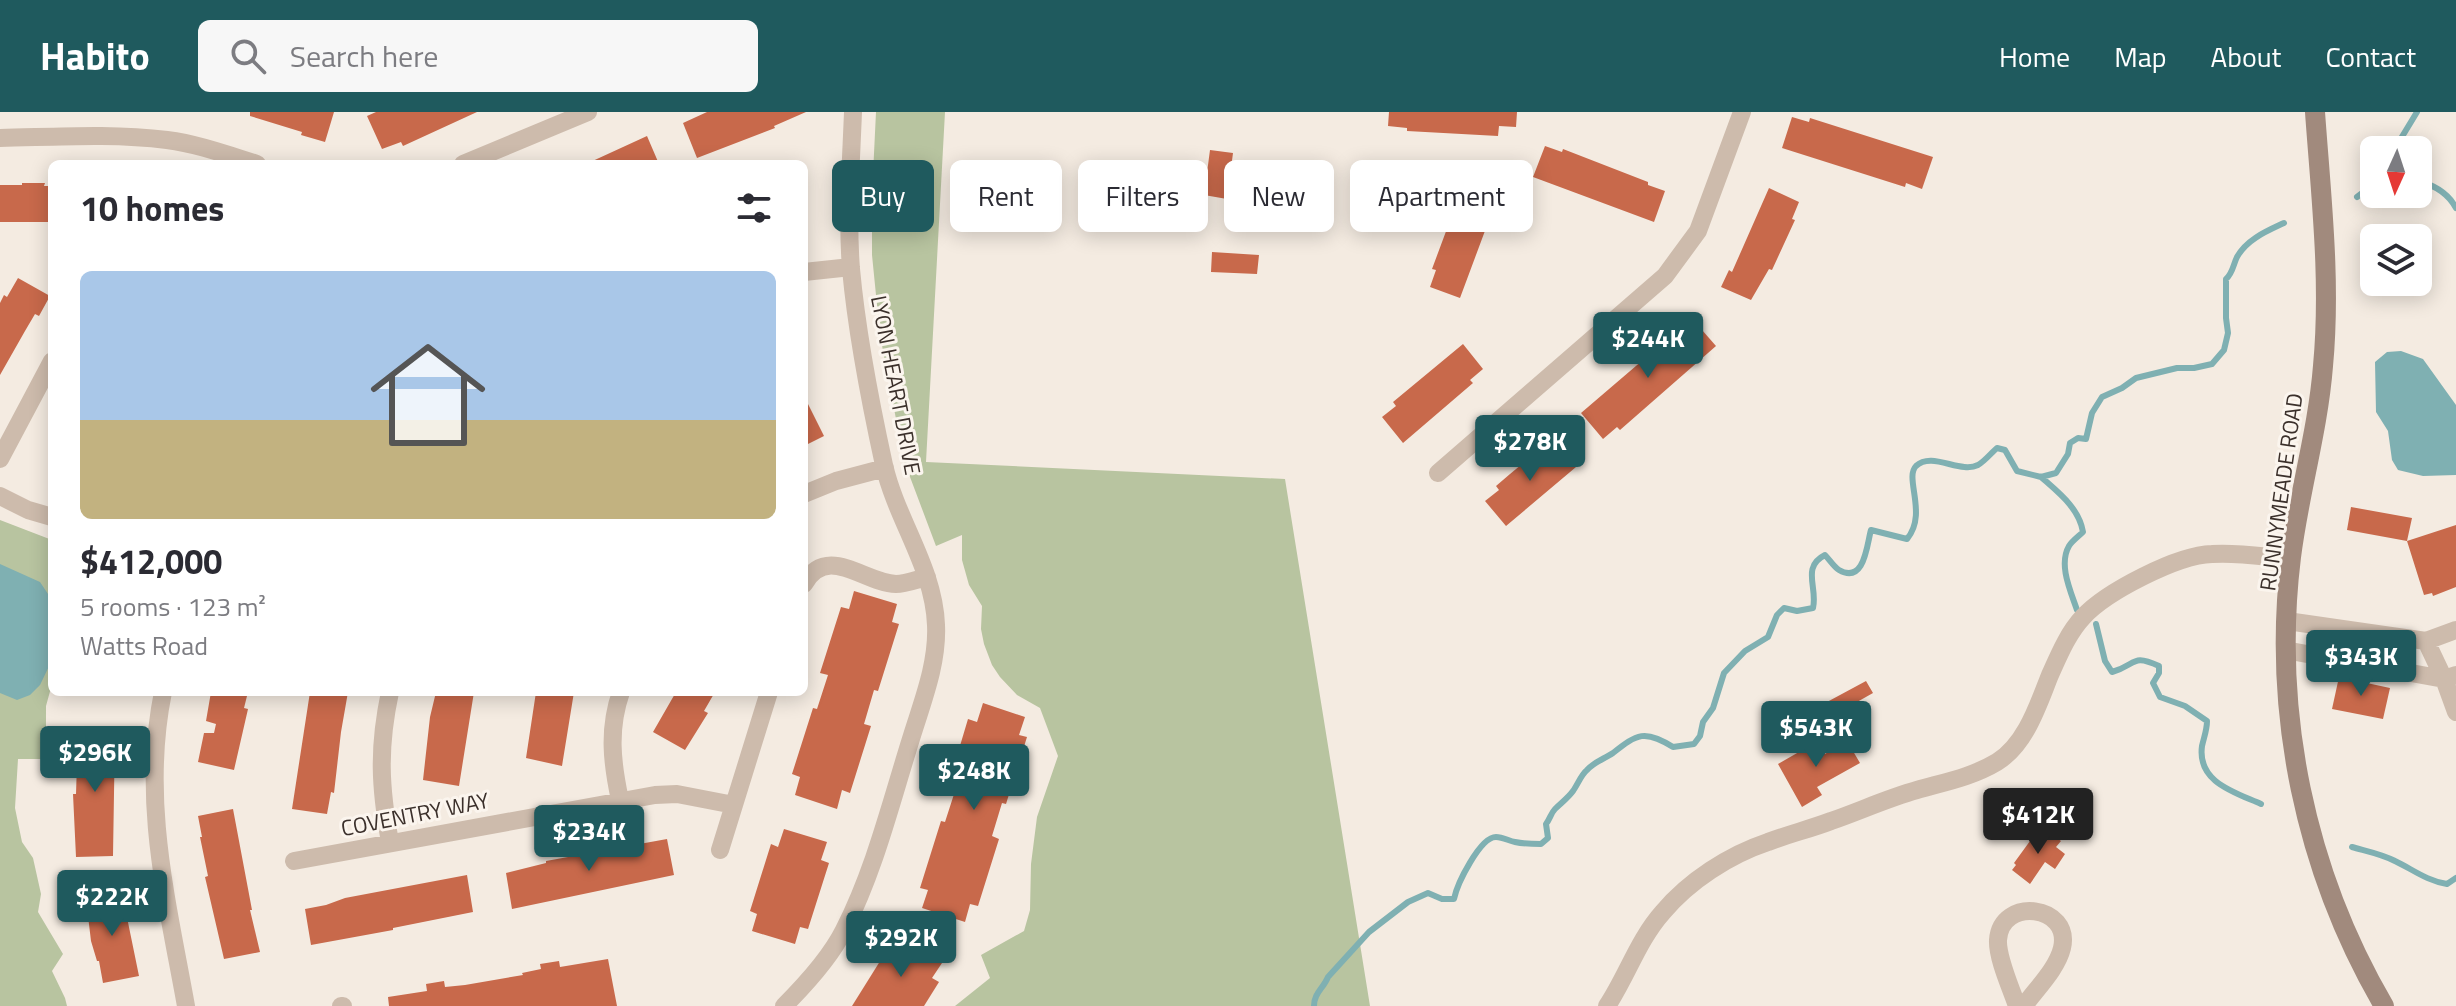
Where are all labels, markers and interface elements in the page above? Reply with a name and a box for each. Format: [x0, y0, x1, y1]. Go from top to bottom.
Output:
search box [198, 20, 758, 92]
text: Habito [40, 27, 150, 85]
text: Search here [290, 33, 438, 79]
icon: search [226, 34, 270, 78]
text: Home [1999, 35, 2070, 78]
text: Map [2114, 35, 2167, 78]
text: About [2211, 35, 2281, 78]
text: Contact [2325, 35, 2416, 78]
north arrow [2360, 136, 2432, 208]
map controls [2360, 136, 2432, 296]
chip: Buy [832, 160, 934, 232]
chip: Rent [950, 160, 1062, 232]
chip: Filters [1078, 160, 1208, 232]
chip: New [1224, 160, 1334, 232]
chip: Apartment [1350, 160, 1533, 232]
text: 10 homes [80, 182, 224, 234]
icon: filters [732, 186, 776, 230]
button: layers [2360, 224, 2432, 296]
street label: LYON HEART DRIVE [862, 292, 930, 478]
pin: $244K [1592, 312, 1704, 380]
text: $244K [1611, 318, 1685, 357]
icon: home [356, 323, 500, 467]
street label: RUNNYMEADE ROAD [2250, 391, 2312, 593]
pin: $278K [1474, 415, 1586, 483]
text: $278K [1493, 421, 1567, 460]
text: $412,000 [80, 535, 222, 587]
text: 5 rooms · 123 m² [80, 587, 266, 626]
text: Watts Road [80, 626, 208, 665]
pin: $343K [2305, 630, 2417, 698]
text: $343K [2324, 636, 2398, 675]
pin: $543K [1760, 701, 1872, 769]
text: $543K [1779, 707, 1853, 746]
pin: $296K [39, 726, 151, 794]
text: $296K [58, 732, 132, 771]
pin: $248K [918, 744, 1030, 812]
text: $248K [937, 750, 1011, 789]
street label: COVENTRY WAY [338, 783, 492, 845]
pin: $412K [1982, 788, 2094, 856]
text: $412K [2001, 794, 2075, 833]
pin: $234K [533, 805, 645, 873]
text: $234K [552, 811, 626, 850]
pin: $222K [56, 870, 168, 938]
text: $222K [75, 876, 149, 915]
pin: $292K [845, 911, 957, 979]
text: $292K [864, 917, 938, 956]

